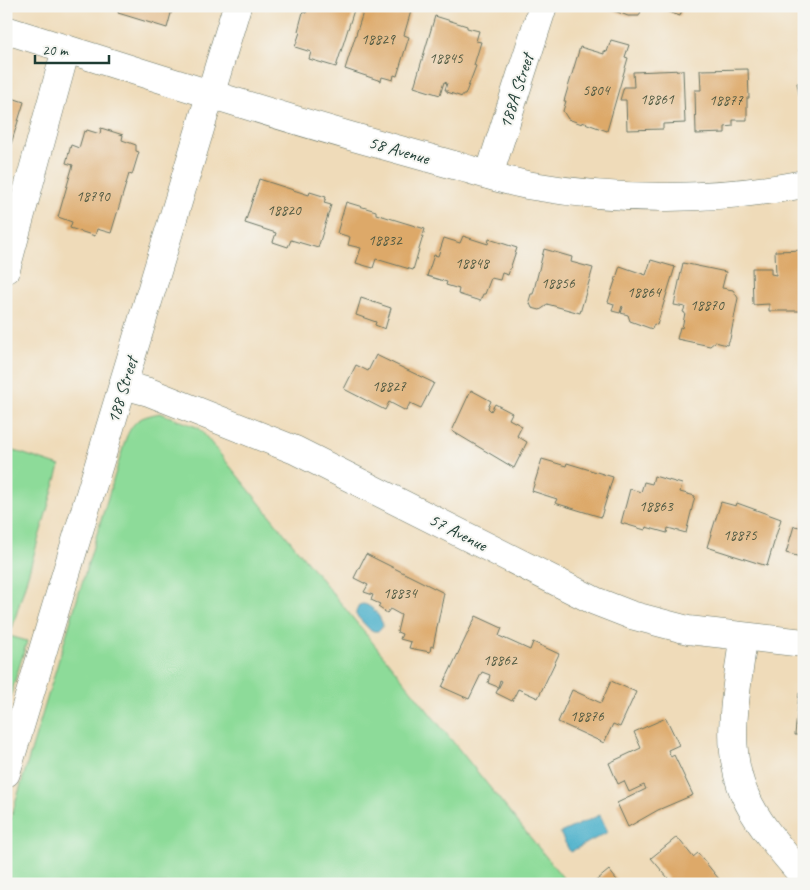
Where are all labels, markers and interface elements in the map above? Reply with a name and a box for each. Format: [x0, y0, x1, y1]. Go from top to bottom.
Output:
house number: 18829 [361, 30, 396, 49]
scale bar [35, 32, 109, 64]
text: 20 m [42, 41, 69, 60]
street label: 188A Street [494, 48, 539, 131]
house number: 18845 [429, 49, 464, 68]
house number: 5804 [582, 81, 611, 100]
house number: 18861 [640, 90, 675, 109]
house number: 18877 [709, 91, 744, 110]
street label: 58 Avenue [366, 131, 433, 169]
house number: 18790 [76, 187, 111, 206]
house number: 18820 [267, 201, 302, 220]
house number: 18832 [368, 231, 403, 250]
house number: 18848 [455, 254, 490, 273]
house number: 18856 [541, 274, 576, 293]
house number: 18864 [627, 283, 662, 302]
house number: 18870 [690, 296, 725, 315]
street label: 188 Street [102, 351, 143, 426]
house number: 18827 [372, 377, 407, 396]
house number: 18863 [639, 497, 674, 516]
street label: 57 Avenue [425, 508, 492, 556]
house number: 18875 [723, 526, 758, 545]
house number: 18834 [383, 584, 418, 603]
house number: 18862 [483, 651, 518, 670]
house number: 18876 [570, 707, 605, 726]

